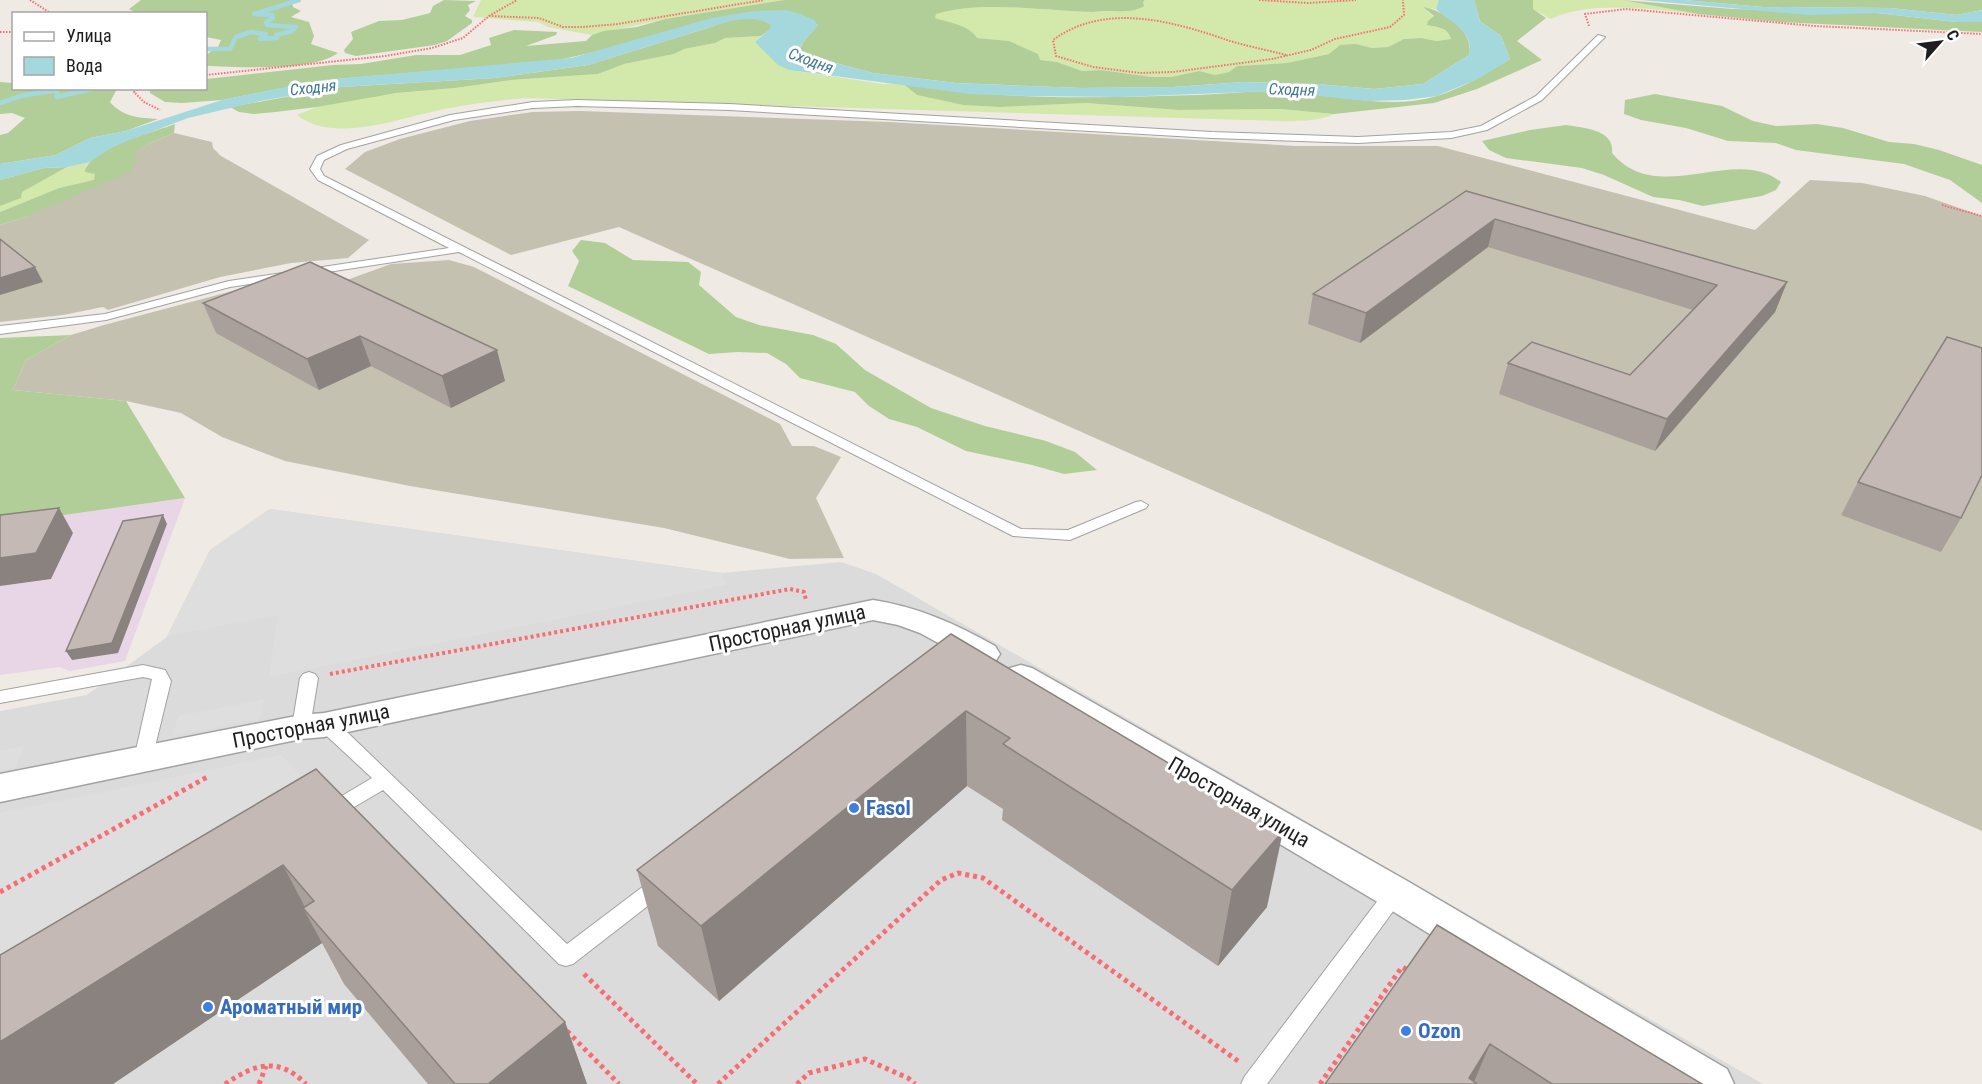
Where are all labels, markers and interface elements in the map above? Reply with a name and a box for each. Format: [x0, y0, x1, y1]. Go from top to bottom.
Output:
legend [12, 12, 207, 90]
north arrow [1910, 12, 1970, 72]
text: Улица [66, 25, 112, 46]
text: С [1942, 27, 1963, 44]
water label: Сходня [786, 44, 836, 78]
text: Вода [66, 55, 103, 76]
water label: Сходня [289, 76, 338, 99]
water label: Сходня [1268, 79, 1316, 100]
street label: Просторная улица [706, 600, 868, 656]
street label: Просторная улица [230, 699, 392, 753]
street label: Просторная улица [1164, 752, 1314, 852]
place label: Fasol [866, 796, 911, 820]
marker: Fasol [847, 801, 861, 815]
place label: Ароматный мир [220, 995, 362, 1019]
marker: Ароматный мир [201, 1000, 215, 1014]
place label: Ozon [1418, 1019, 1461, 1043]
marker: Ozon [1399, 1024, 1413, 1038]

